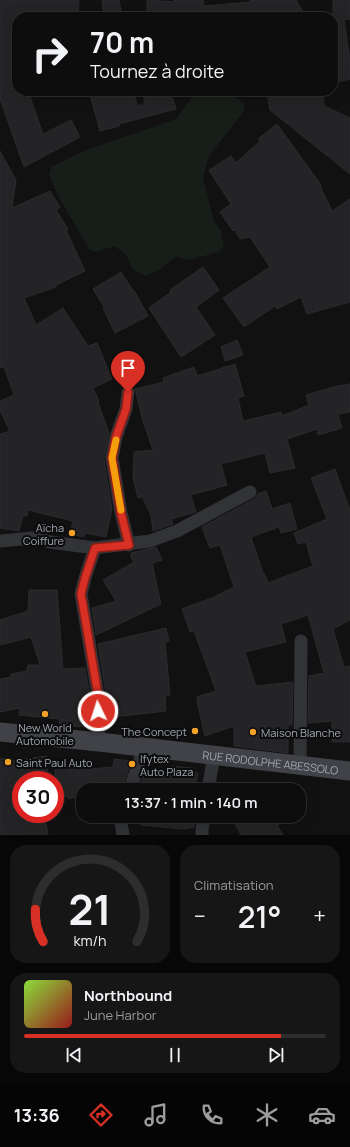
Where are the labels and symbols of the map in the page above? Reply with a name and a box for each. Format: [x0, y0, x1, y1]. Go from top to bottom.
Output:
pin [111, 351, 145, 392]
place label: Aïcha Coiffure [23, 520, 65, 548]
marker: Aïcha Coiffure [67, 528, 77, 538]
position arrow [77, 690, 119, 732]
marker: New World Automobile [40, 709, 50, 719]
place label: New World Automobile [16, 720, 75, 748]
place label: The Concept [121, 724, 187, 739]
place label: Maison Blanche [261, 725, 341, 740]
marker: The Concept [190, 726, 200, 736]
marker: Maison Blanche [248, 727, 258, 737]
street label: RUE RODOLPHE ABESSOLO [202, 747, 339, 777]
place label: Ifytex Auto Plaza [140, 751, 193, 779]
place label: Saint Paul Auto [16, 755, 93, 770]
marker: Saint Paul Auto [3, 757, 13, 767]
marker: Ifytex Auto Plaza [127, 759, 137, 769]
speed limit sign: 30 [12, 771, 64, 823]

